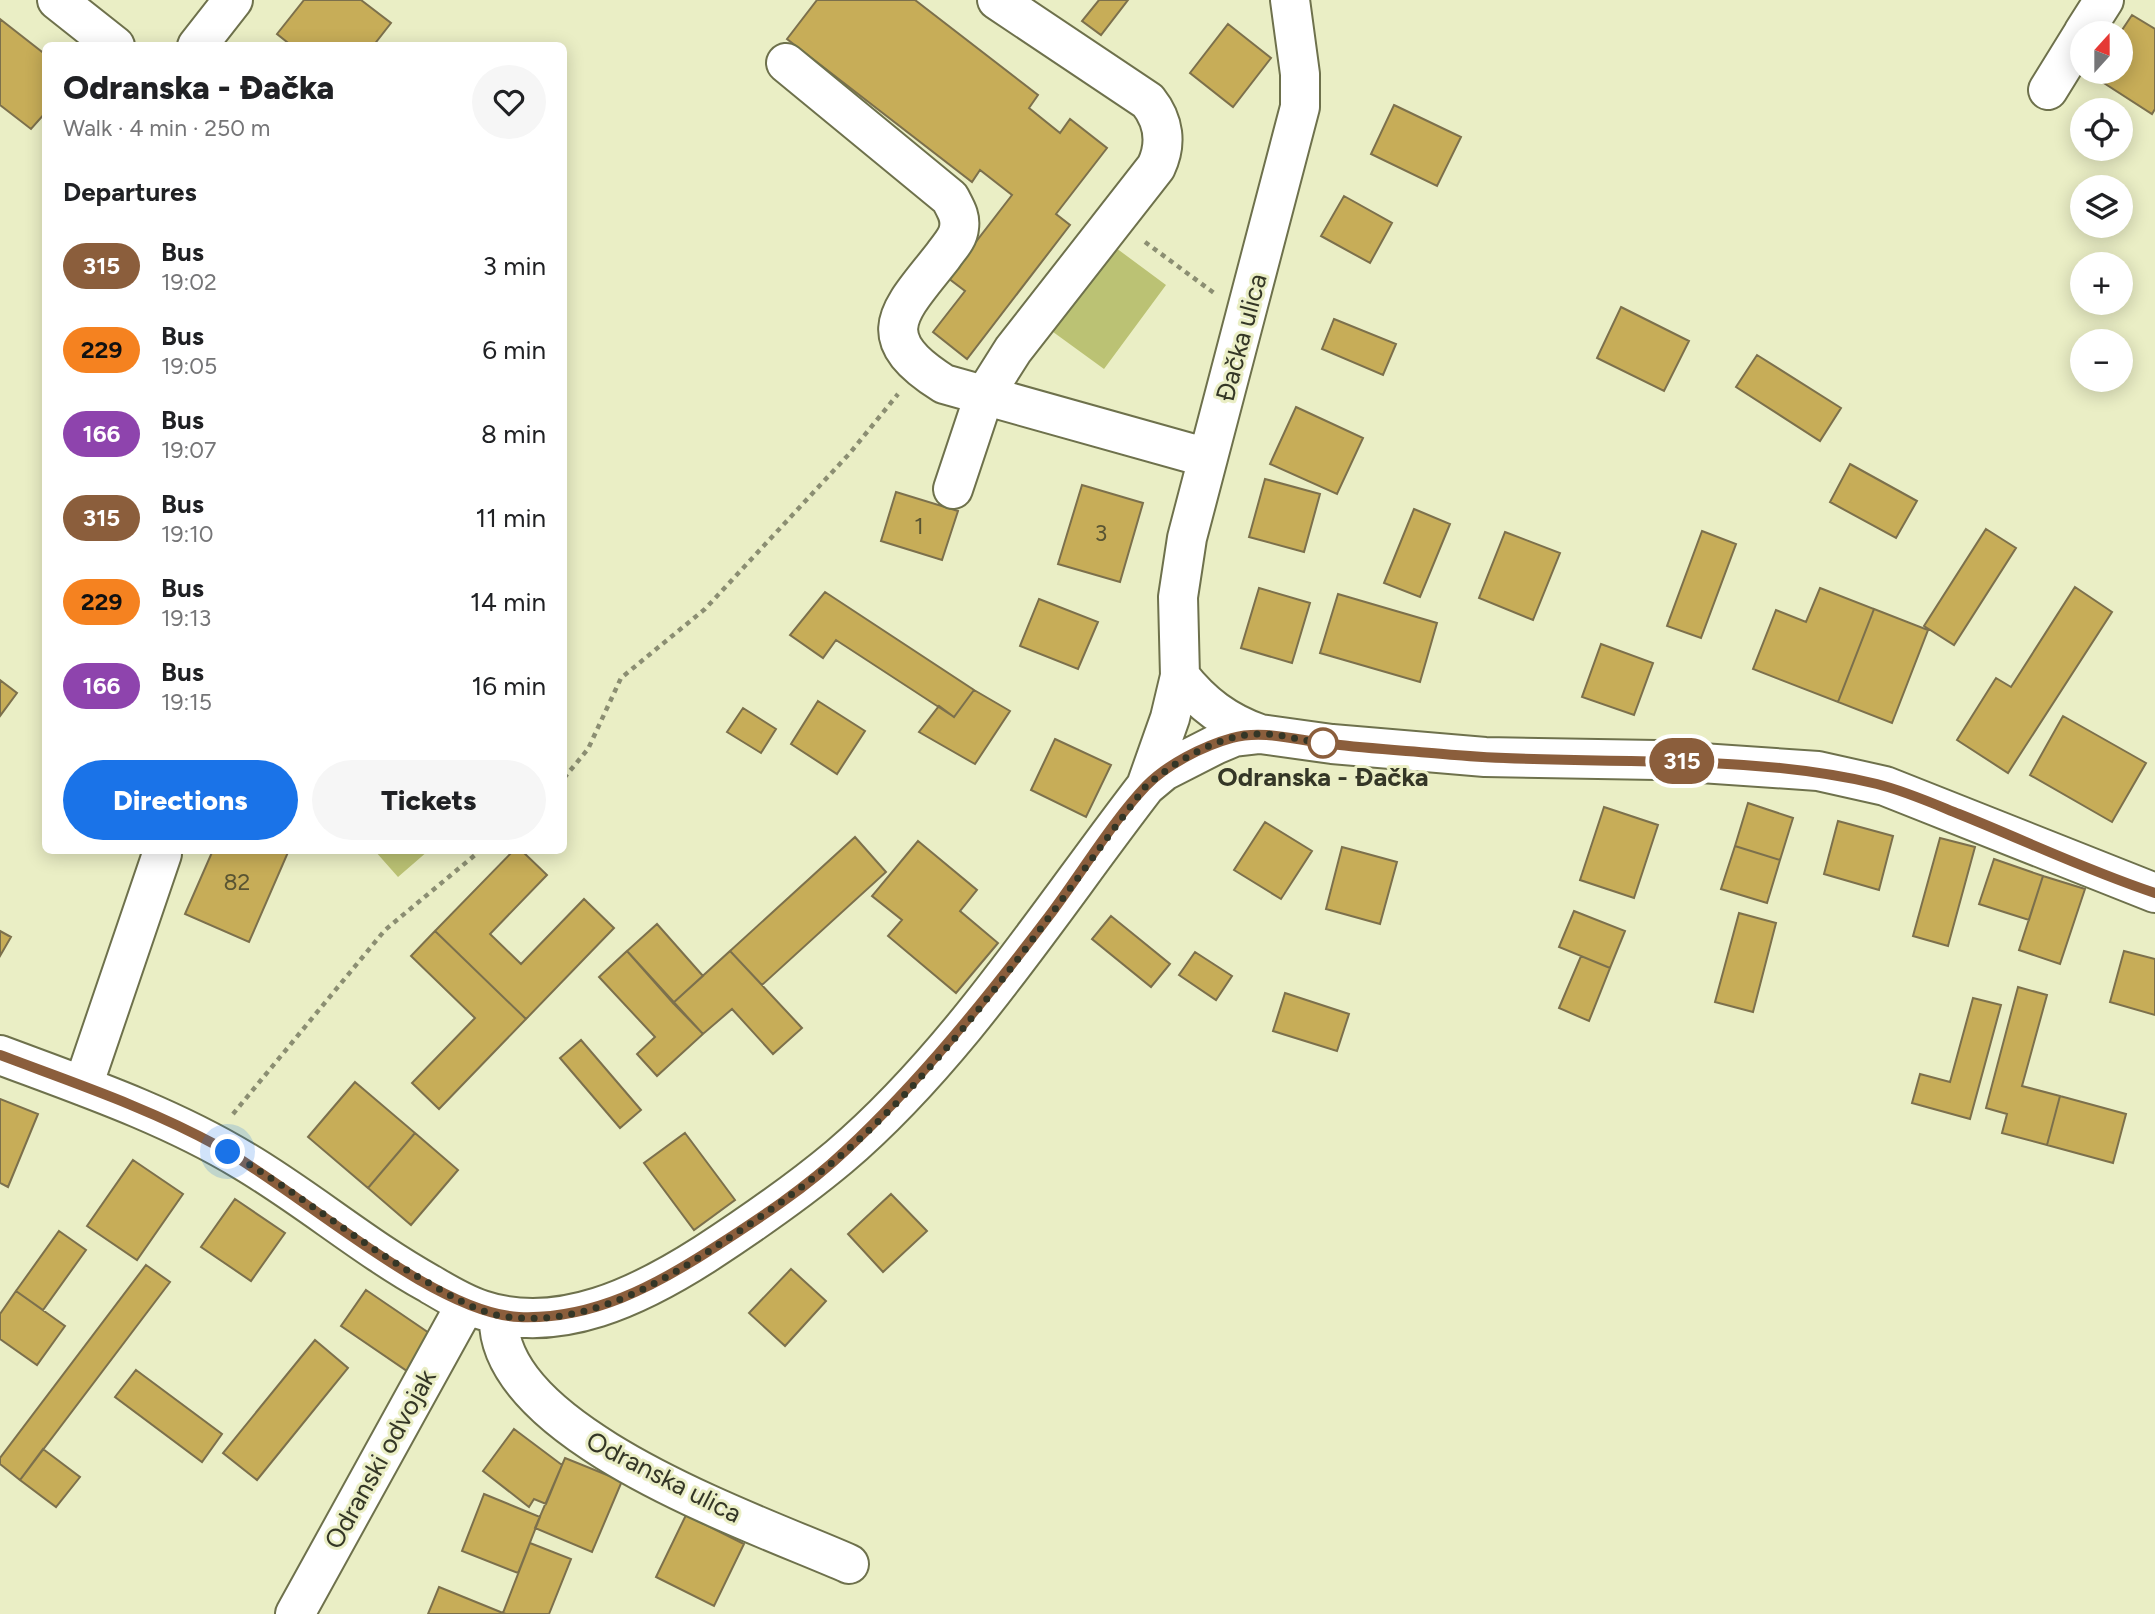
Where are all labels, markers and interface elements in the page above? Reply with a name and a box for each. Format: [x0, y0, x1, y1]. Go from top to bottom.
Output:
north arrow [2070, 21, 2133, 84]
map controls [2070, 21, 2133, 392]
button: heart [472, 65, 546, 139]
text: Odranska - Đačka [63, 68, 334, 107]
button: locate [2070, 98, 2133, 161]
text: Walk · 4 min · 250 m [63, 114, 270, 142]
button: layers [2070, 175, 2133, 238]
text: Departures [63, 176, 197, 208]
text: Bus [161, 236, 204, 268]
text: 3 min [483, 250, 546, 282]
text: 315 [83, 251, 120, 280]
button: + [2070, 252, 2133, 315]
text: 19:02 [161, 268, 217, 296]
street label: Đačka ulica [1208, 270, 1274, 406]
text: Bus [161, 320, 204, 352]
button: − [2070, 329, 2133, 392]
text: 6 min [482, 334, 546, 366]
text: 229 [81, 335, 122, 364]
text: 19:05 [161, 352, 217, 380]
text: Bus [161, 404, 204, 436]
text: 8 min [481, 418, 546, 450]
text: 166 [83, 419, 120, 448]
text: 19:07 [161, 436, 216, 464]
text: Bus [161, 488, 204, 520]
text: 11 min [475, 502, 546, 534]
text: 315 [83, 503, 120, 532]
house number: 1 [914, 512, 924, 540]
house number: 3 [1095, 519, 1107, 547]
text: 19:10 [161, 520, 214, 548]
text: Bus [161, 572, 204, 604]
text: 14 min [470, 586, 546, 618]
text: 229 [81, 587, 122, 616]
text: 19:13 [161, 604, 211, 632]
text: Bus [161, 656, 204, 688]
text: 16 min [471, 670, 546, 702]
text: 166 [83, 671, 120, 700]
text: 19:15 [161, 688, 212, 716]
marker: Odranska - Đačka [1308, 728, 1338, 758]
line badge: 315 [1642, 738, 1722, 784]
text: 315 [1663, 746, 1701, 775]
button: Directions [63, 760, 298, 840]
button: Tickets [312, 760, 546, 840]
place label: Odranska - Đačka [1217, 761, 1429, 793]
house number: 82 [224, 868, 250, 896]
your location [210, 1134, 245, 1169]
street label: Odranski odvojak [317, 1363, 443, 1554]
street label: Odranska ulica [581, 1424, 747, 1530]

